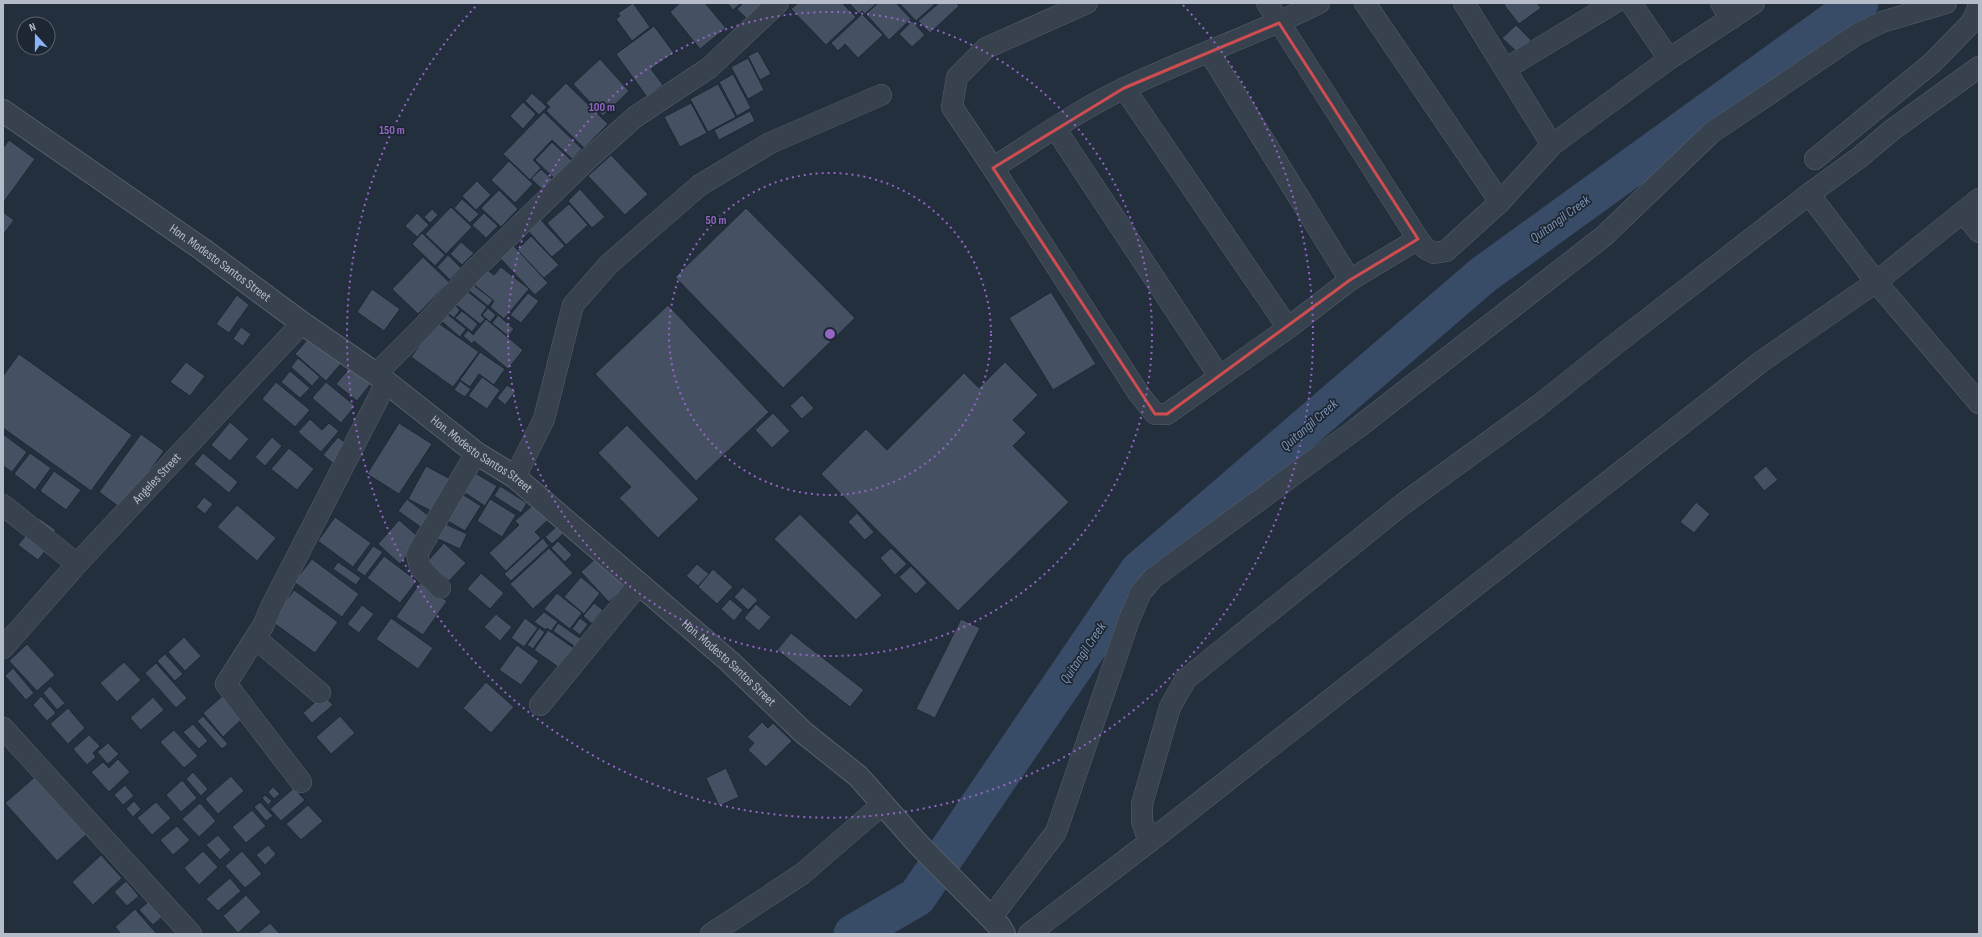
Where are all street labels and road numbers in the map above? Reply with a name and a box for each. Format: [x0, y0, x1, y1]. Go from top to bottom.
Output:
street label: Hon. Modesto Santos Street [166, 221, 274, 305]
street label: Hon. Modesto Santos Street [427, 412, 536, 496]
street label: Angeles Street [129, 450, 184, 508]
street label: Hon. Modesto Santos Street [678, 616, 779, 710]

